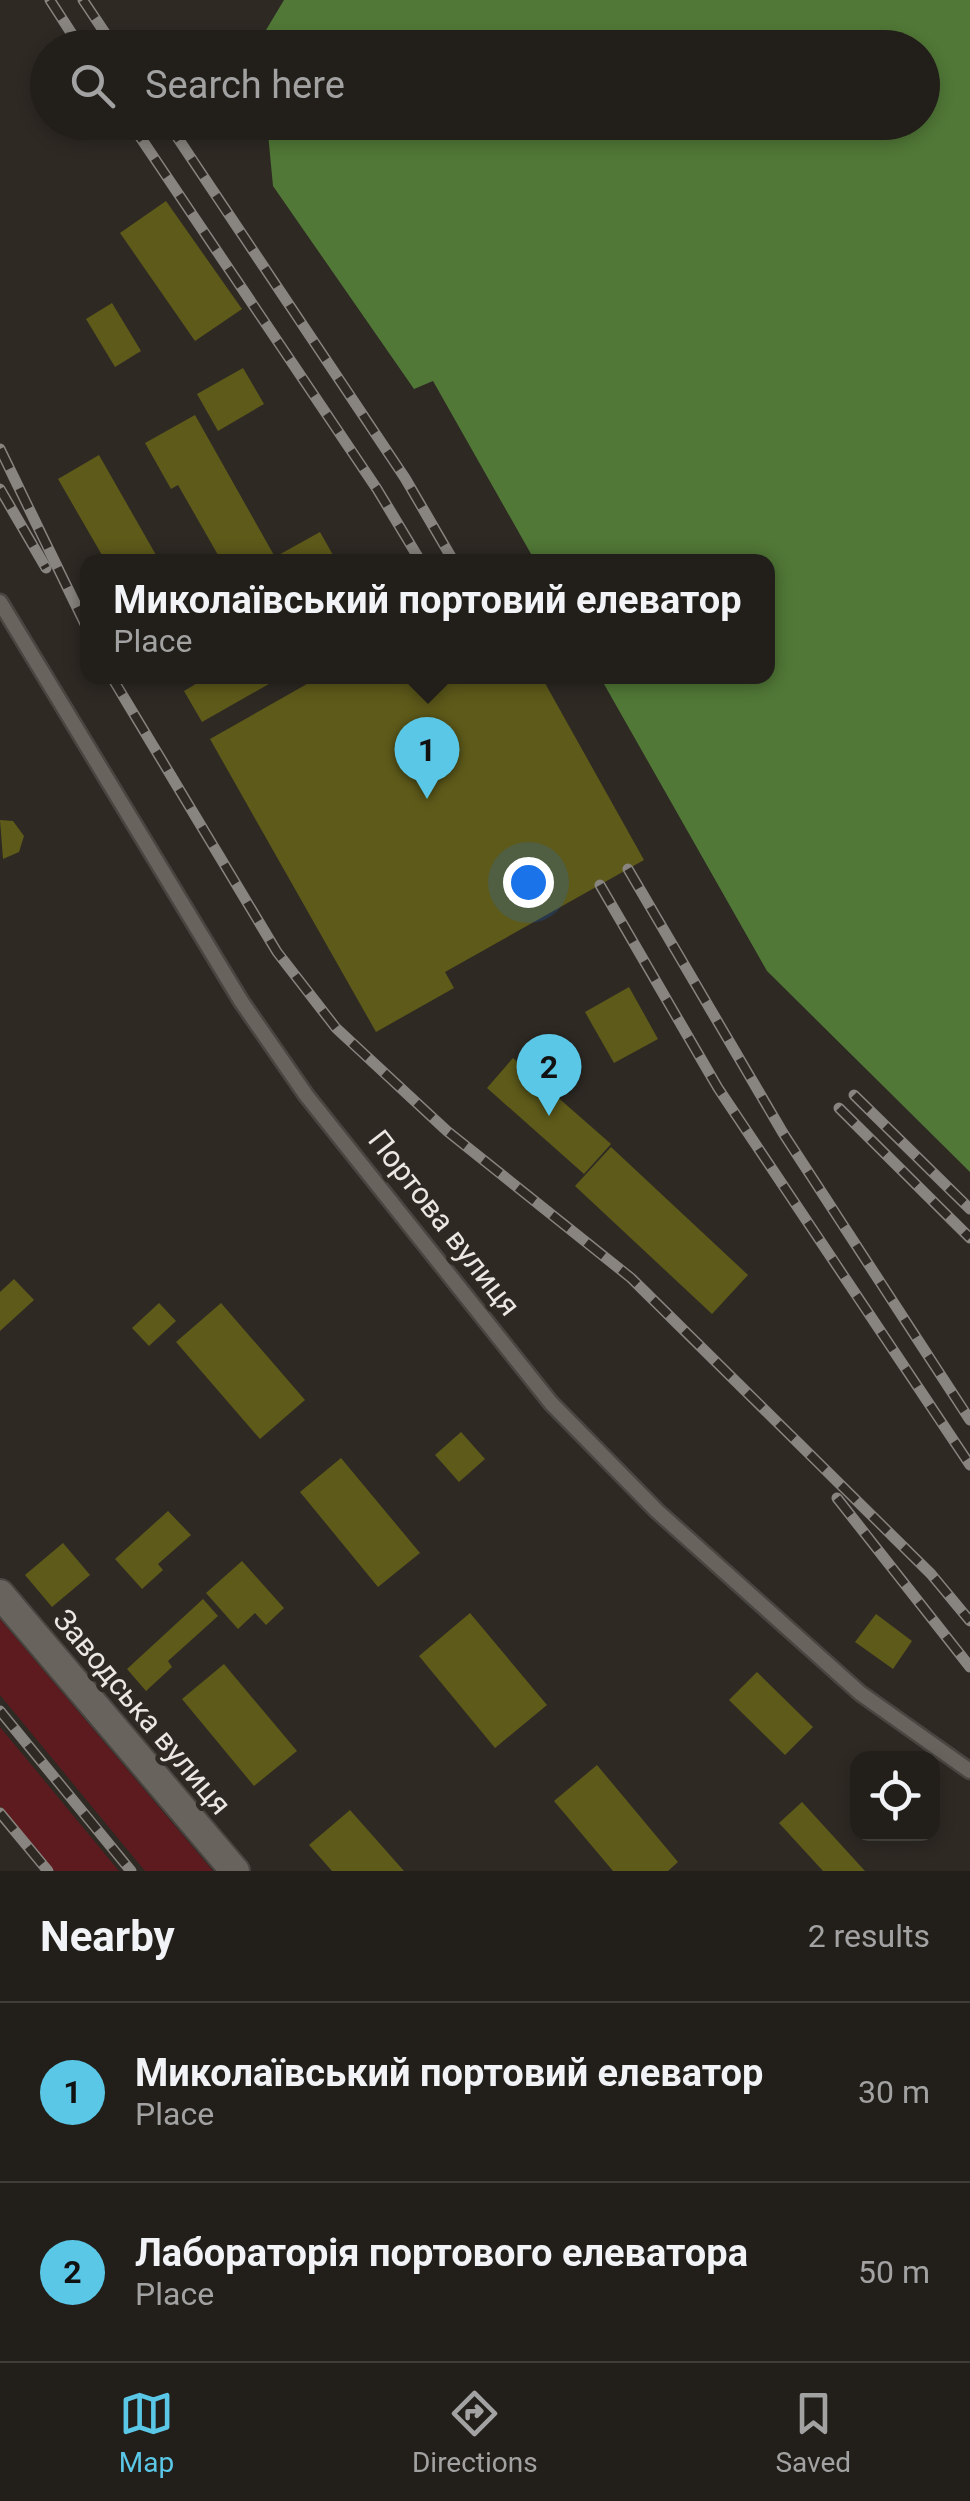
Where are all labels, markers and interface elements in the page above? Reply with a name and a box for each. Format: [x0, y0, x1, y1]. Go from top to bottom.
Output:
search box [30, 30, 940, 140]
icon: search [65, 58, 120, 113]
text: Search here [145, 63, 345, 107]
popup [80, 554, 775, 684]
text: Миколаївський портовий елеватор [113, 578, 742, 622]
text: Place [113, 622, 192, 660]
pin: 1 [394, 716, 460, 799]
your location [503, 857, 554, 908]
pin: 2 [516, 1034, 582, 1116]
street label: Портова вулиця [361, 1123, 528, 1322]
street label: Заводська вулиця [46, 1602, 238, 1821]
map controls [850, 1751, 940, 1841]
button: locate [850, 1751, 940, 1841]
text: Nearby [40, 1912, 175, 1961]
text: 2 results [808, 1917, 930, 1955]
text: Миколаївський портовий елеватор [135, 2051, 763, 2095]
text: 1 [63, 2073, 82, 2111]
text: 30 m [858, 2073, 930, 2111]
text: Place [135, 2095, 214, 2133]
text: Лабораторія портового елеватора [135, 2231, 748, 2275]
text: 2 [63, 2253, 82, 2291]
text: 50 m [858, 2253, 930, 2291]
text: Place [135, 2275, 214, 2313]
tab: Map [119, 2386, 174, 2479]
tab: Directions [412, 2386, 538, 2479]
tab: Saved [775, 2386, 851, 2479]

